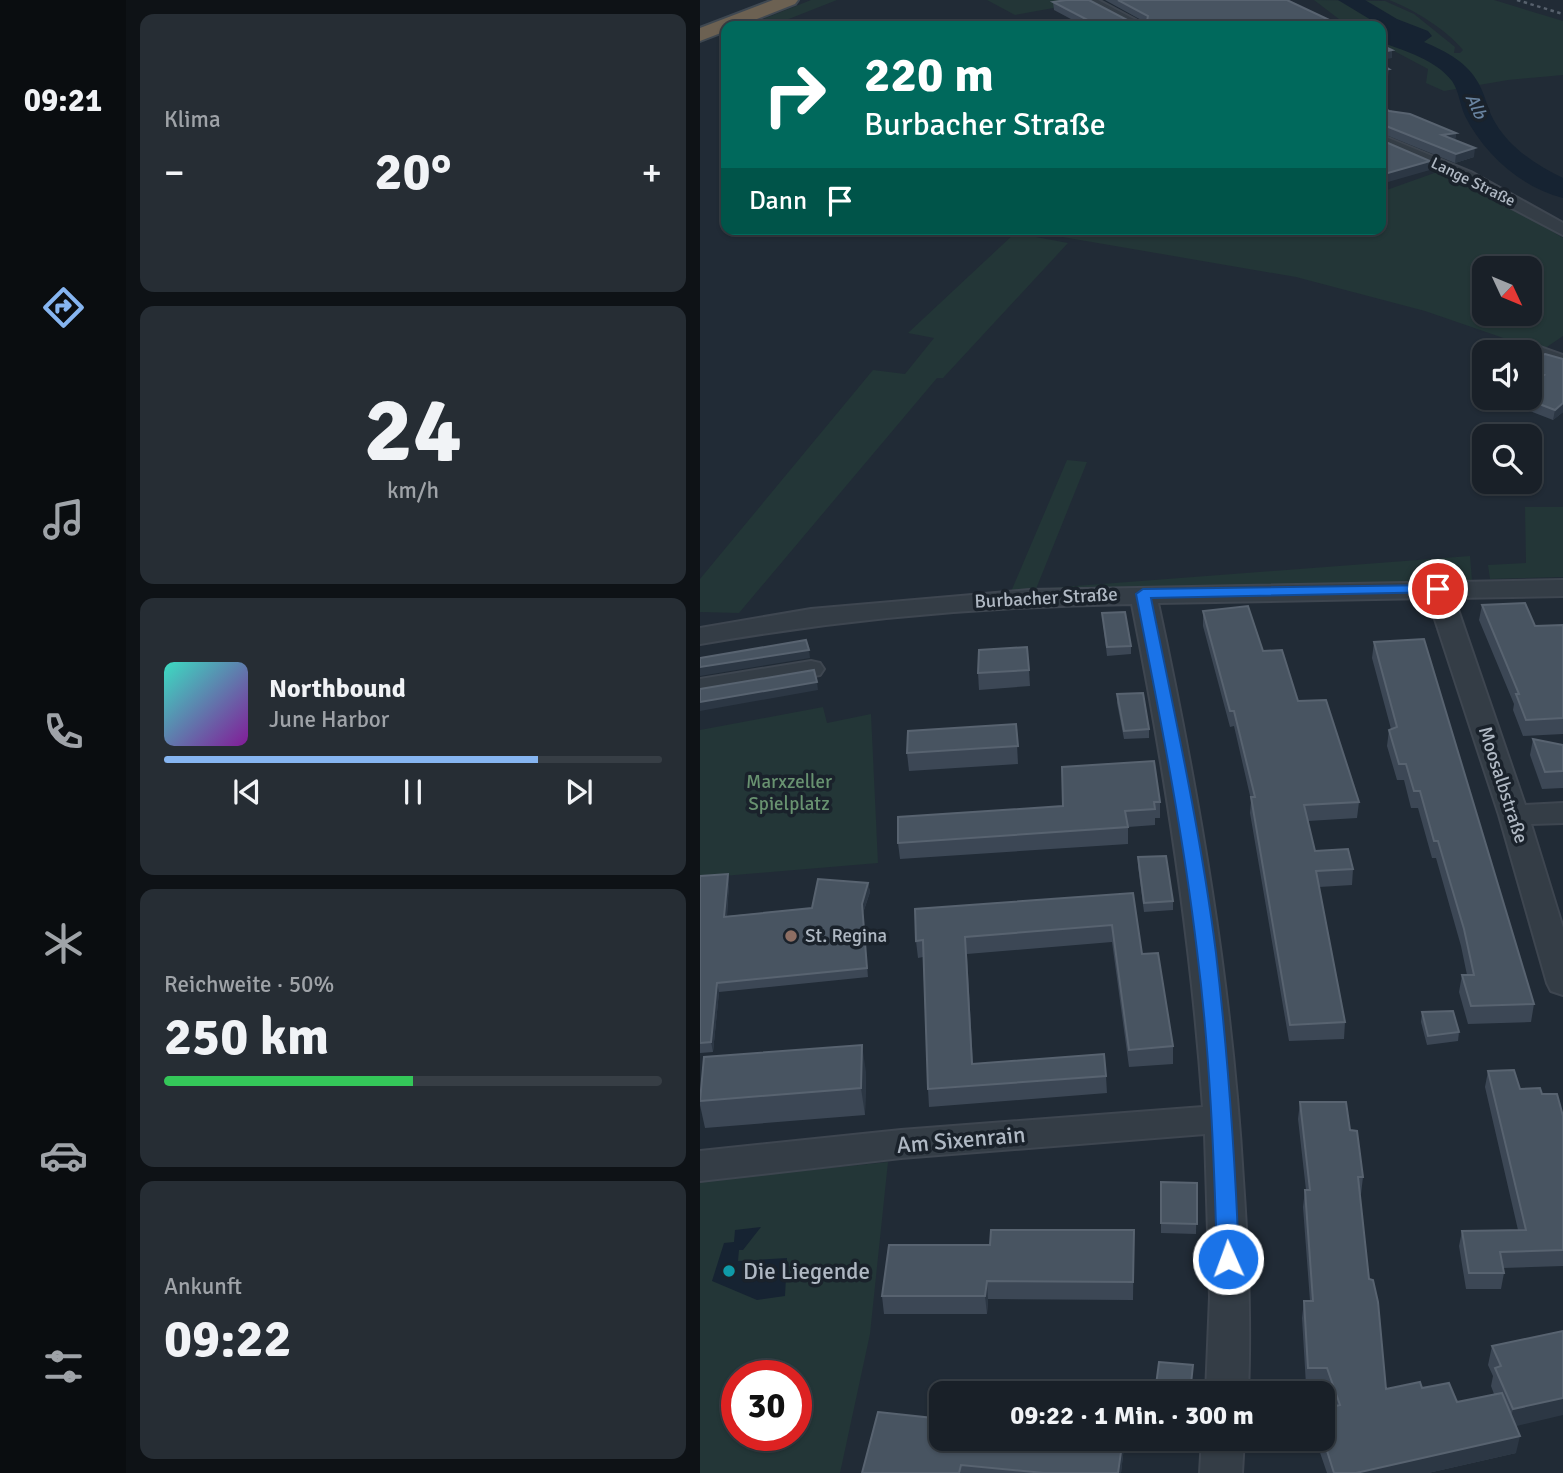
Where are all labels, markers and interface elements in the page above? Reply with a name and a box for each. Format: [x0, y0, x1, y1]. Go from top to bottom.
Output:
text: 220 m [864, 45, 994, 105]
icon: right [749, 49, 840, 140]
text: 09:21 [24, 81, 102, 120]
water label: Alb [1461, 90, 1492, 124]
text: Klima [164, 105, 221, 134]
text: Burbacher Straße [864, 105, 1106, 144]
text: 20° [375, 140, 451, 204]
text: − [164, 149, 185, 196]
text: + [641, 149, 662, 196]
street label: Lange Straße [1428, 153, 1518, 211]
icon: arrive [821, 182, 859, 220]
text: Dann [749, 185, 807, 217]
north arrow [1472, 256, 1542, 326]
map controls [1472, 256, 1542, 494]
icon: directions [39, 283, 88, 332]
button: sound [1472, 340, 1542, 410]
text: 24 [364, 374, 462, 487]
button: search [1472, 424, 1542, 494]
text: km/h [387, 476, 439, 505]
icon: music [39, 495, 88, 544]
pin [1408, 559, 1468, 619]
icon: arrive [1419, 570, 1457, 608]
street label: Burbacher Straße [974, 582, 1118, 614]
text: Northbound [269, 673, 406, 705]
text: June Harbor [269, 705, 389, 734]
icon: phone [39, 707, 88, 756]
street label: Moosalbstraße [1473, 724, 1533, 846]
park label: Marxzeller Spielplatz [746, 770, 832, 816]
icon: previous [228, 773, 266, 811]
icon: pause [394, 773, 432, 811]
icon: next [560, 773, 598, 811]
icon: climate [39, 919, 88, 968]
place label: St. Regina [805, 924, 887, 948]
marker: St. Regina [783, 928, 799, 944]
text: Reichweite · 50% [164, 970, 334, 999]
text: 250 km [164, 1005, 329, 1069]
street label: Am Sixenrain [895, 1120, 1027, 1160]
icon: car [39, 1131, 88, 1180]
position arrow [1191, 1222, 1265, 1296]
place label: Die Liegende [743, 1257, 870, 1286]
marker: Die Liegende [721, 1263, 737, 1279]
text: Ankunft [164, 1272, 242, 1301]
text: 09:22 [164, 1307, 292, 1371]
icon: filters [39, 1342, 88, 1391]
speed limit sign: 30 [721, 1360, 812, 1451]
text: 09:22 · 1 Min. · 300 m [1010, 1400, 1254, 1432]

